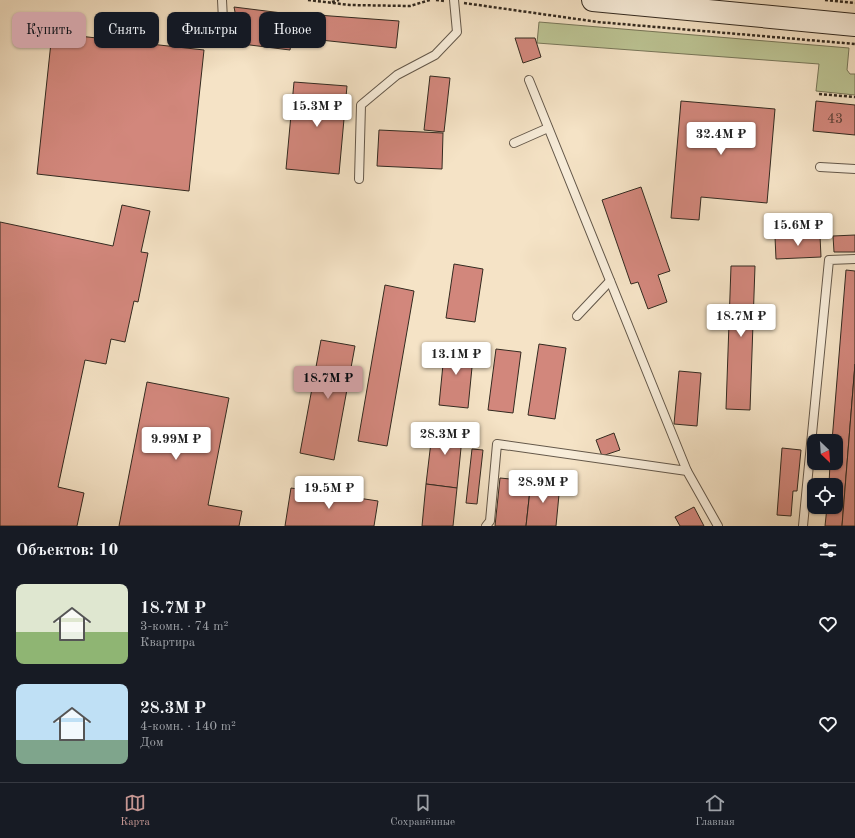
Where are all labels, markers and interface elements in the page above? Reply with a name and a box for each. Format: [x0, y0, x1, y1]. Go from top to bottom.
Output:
chip: Купить [12, 12, 86, 48]
chip: Снять [94, 12, 159, 48]
chip: Фильтры [167, 12, 251, 48]
chip: Новое [259, 12, 326, 48]
pin: 15.3M ₽ [280, 94, 354, 128]
text: 15.3M ₽ [292, 100, 342, 113]
house number: 43 [827, 112, 843, 126]
pin: 32.4M ₽ [684, 122, 758, 156]
text: 32.4M ₽ [696, 128, 746, 141]
pin: 15.6M ₽ [761, 213, 835, 247]
text: 15.6M ₽ [773, 219, 823, 232]
pin: 18.7M ₽ [704, 304, 778, 338]
text: 18.7M ₽ [716, 310, 766, 323]
pin: 13.1M ₽ [419, 342, 493, 376]
text: 13.1M ₽ [431, 348, 481, 361]
pin: 18.7M ₽ [291, 366, 365, 400]
text: 18.7M ₽ [303, 372, 353, 385]
pin: 28.3M ₽ [408, 422, 482, 456]
pin: 9.99M ₽ [139, 427, 213, 461]
text: 28.3M ₽ [420, 428, 470, 441]
text: 9.99M ₽ [151, 433, 201, 446]
north arrow [807, 434, 843, 470]
map controls [807, 434, 843, 514]
pin: 28.9M ₽ [506, 470, 580, 504]
pin: 19.5M ₽ [292, 476, 366, 510]
text: 28.9M ₽ [518, 476, 568, 489]
button: locate [807, 478, 843, 514]
text: 19.5M ₽ [304, 482, 354, 495]
icon: filters [817, 539, 839, 561]
text: Объектов: 10 [16, 542, 118, 559]
icon: home [48, 600, 96, 648]
text: 18.7M ₽ [140, 600, 206, 617]
icon: heart [817, 613, 839, 635]
text: 3-комн. · 74 m² [140, 620, 228, 633]
text: Квартира [140, 636, 195, 649]
icon: home [48, 700, 96, 748]
text: 28.3M ₽ [140, 700, 206, 717]
icon: heart [817, 713, 839, 735]
text: 4-комн. · 140 m² [140, 720, 236, 733]
text: Дом [140, 736, 164, 749]
tab: Карта [120, 792, 150, 830]
tab: Сохранённые [390, 792, 455, 830]
tab: Главная [695, 792, 735, 830]

